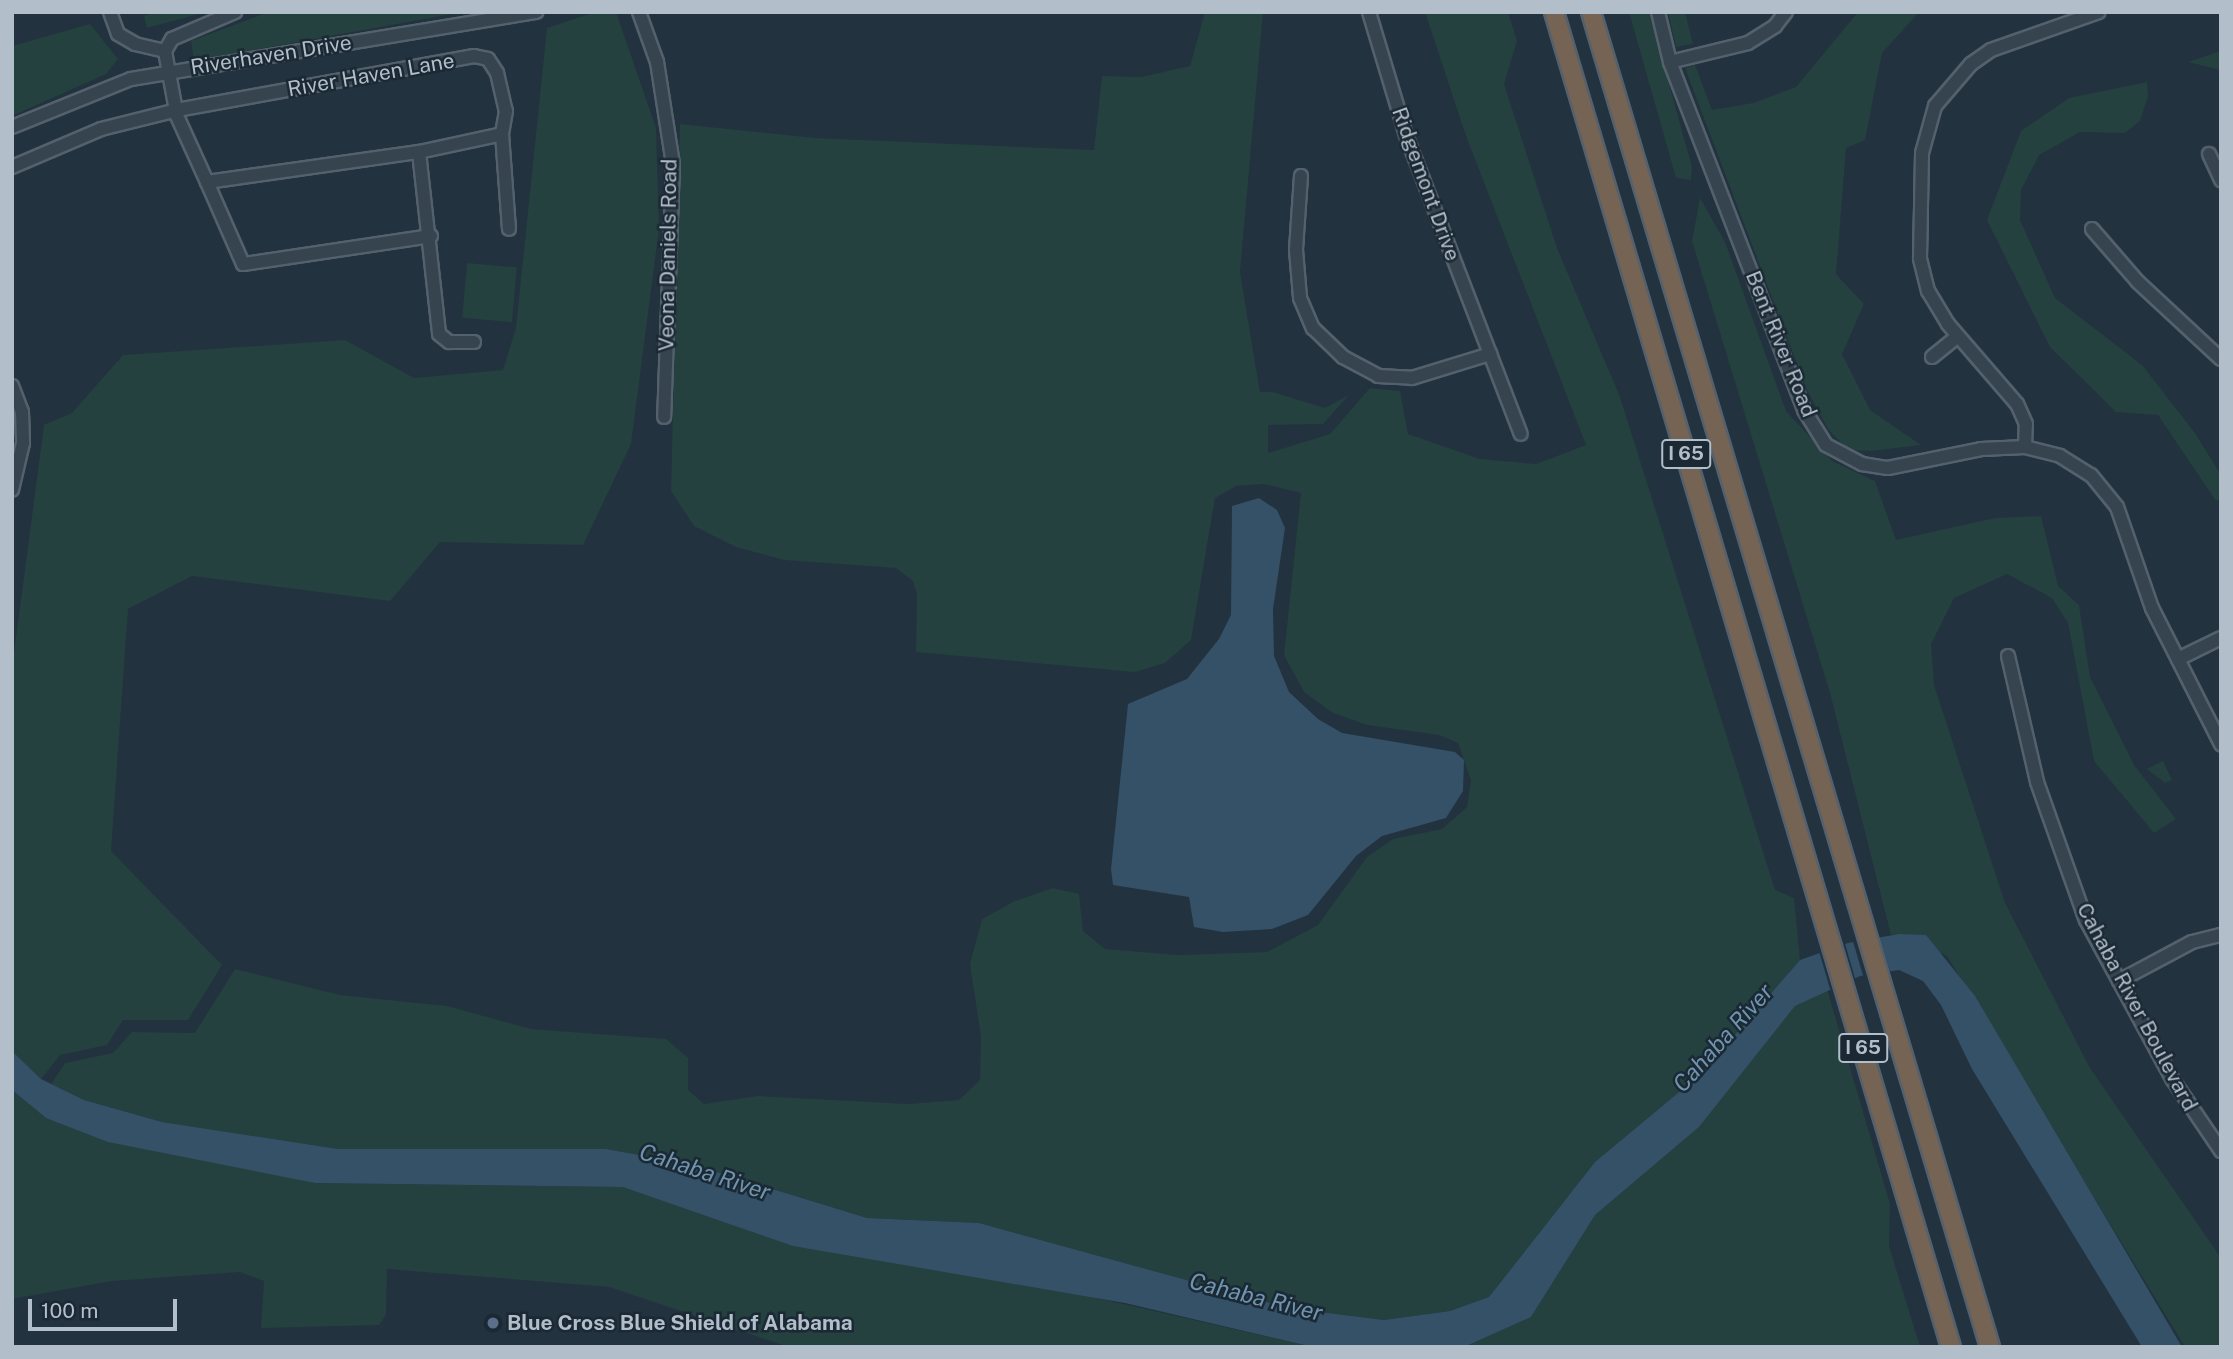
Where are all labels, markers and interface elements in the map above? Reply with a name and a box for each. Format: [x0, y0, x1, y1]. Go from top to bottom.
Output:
street label: Riverhaven Drive [189, 30, 353, 80]
street label: River Haven Lane [286, 48, 456, 102]
street label: Ridgemont Drive [1387, 104, 1465, 264]
street label: Veona Daniels Road [654, 158, 682, 352]
street label: Bent River Road [1740, 267, 1822, 421]
road number: I 65 [1660, 438, 1712, 470]
street label: Cahaba River Boulevard [2071, 899, 2203, 1115]
water label: Cahaba River [1667, 978, 1779, 1098]
road number: I 65 [1837, 1032, 1889, 1064]
water label: Cahaba River [636, 1138, 774, 1206]
water label: Cahaba River [1187, 1267, 1325, 1327]
scale bar [32, 1286, 180, 1330]
text: 100 m [41, 1298, 98, 1323]
place label: Blue Cross Blue Shield of Alabama [507, 1310, 853, 1336]
marker: Blue Cross Blue Shield of Alabama [485, 1315, 501, 1331]

